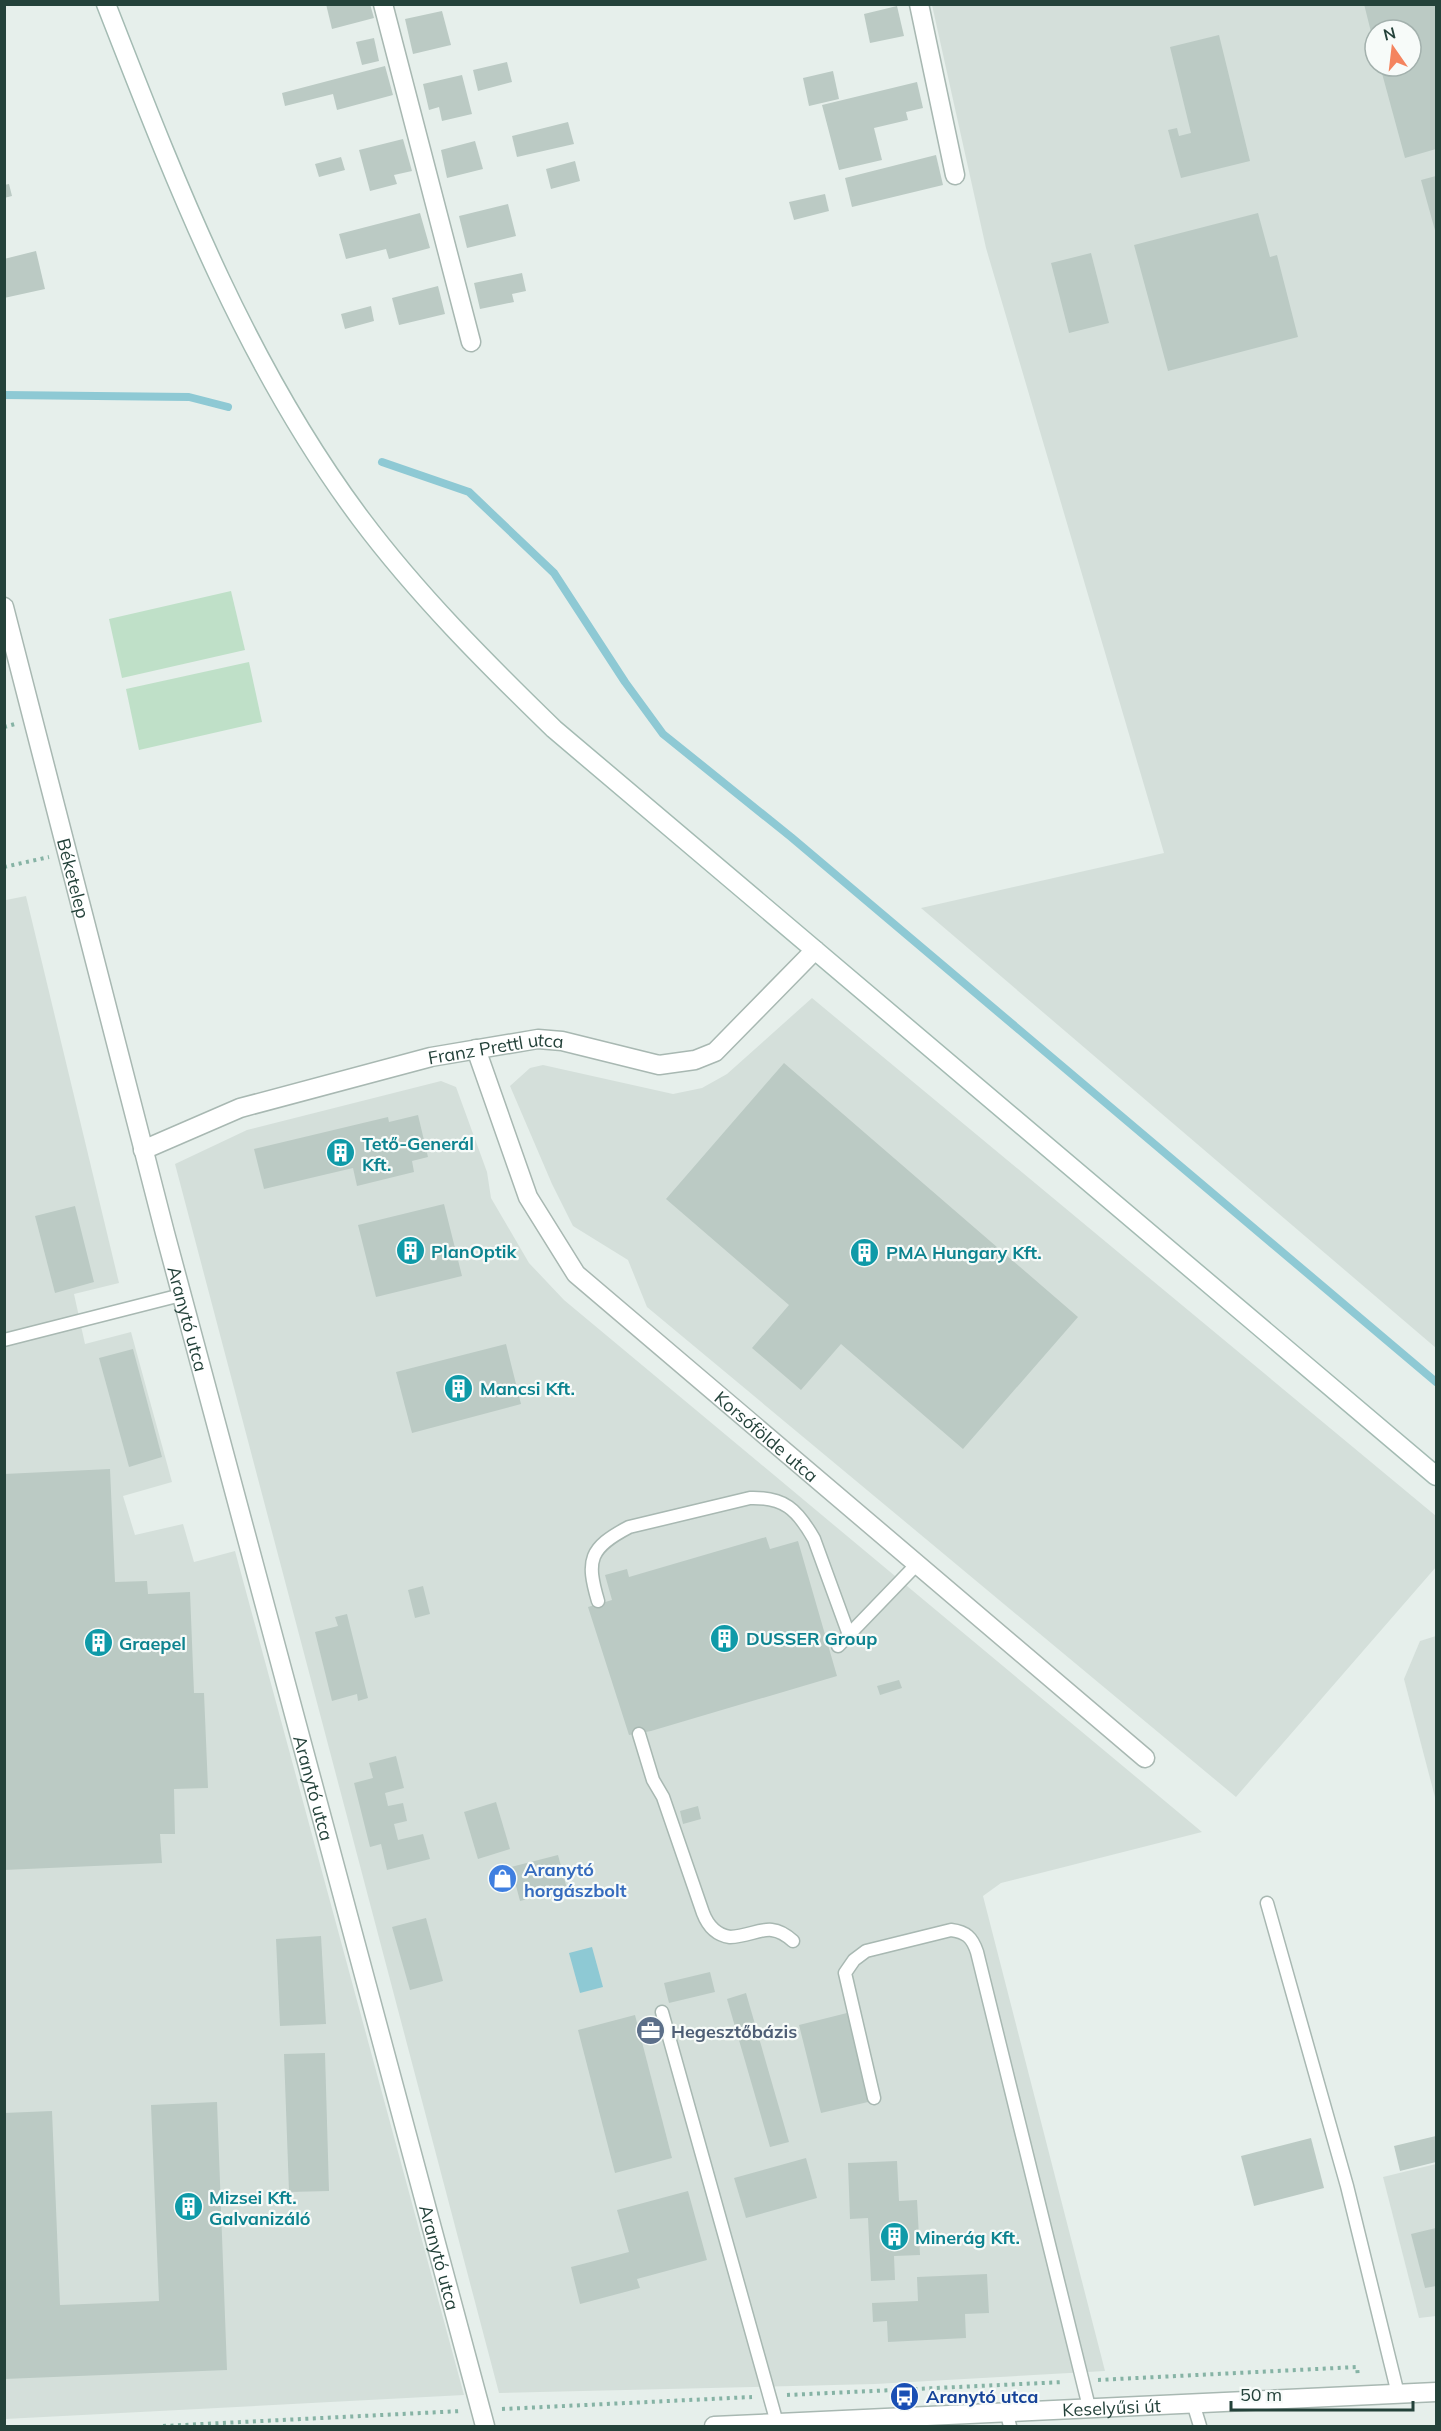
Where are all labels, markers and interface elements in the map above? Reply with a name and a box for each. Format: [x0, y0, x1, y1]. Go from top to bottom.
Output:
north arrow [1363, 18, 1423, 78]
text: N [1381, 22, 1398, 45]
street label: Béketelep [52, 836, 95, 921]
street label: Franz Prettl utca [426, 1028, 565, 1069]
place label: Tető-Generál Kft. [362, 1132, 474, 1176]
building icon: Tető-Generál Kft. [325, 1137, 357, 1169]
building icon: PlanOptik [394, 1235, 426, 1267]
building icon: PMA Hungary Kft. [849, 1236, 881, 1268]
place label: PlanOptik [431, 1240, 517, 1263]
place label: PMA Hungary Kft. [886, 1241, 1042, 1264]
street label: Aranytó utca [163, 1263, 213, 1374]
building icon: Mancsi Kft. [443, 1372, 475, 1404]
place label: Mancsi Kft. [480, 1377, 575, 1400]
street label: Korsófölde utca [710, 1386, 823, 1487]
building icon: DUSSER Group [709, 1622, 741, 1654]
building icon: Graepel [82, 1627, 114, 1659]
place label: DUSSER Group [746, 1627, 877, 1650]
place label: Graepel [119, 1632, 186, 1655]
street label: Aranytó utca [289, 1733, 339, 1843]
place label: Aranytó horgászbolt [524, 1858, 627, 1902]
shop icon: Aranytó horgászbolt [487, 1863, 519, 1895]
office icon: Hegesztőbázis [634, 2015, 666, 2047]
place label: Hegesztőbázis [671, 2020, 797, 2043]
place label: Mizsei Kft. Galvanizáló [209, 2186, 310, 2230]
building icon: Mizsei Kft. Galvanizáló [172, 2191, 204, 2223]
street label: Aranytó utca [415, 2202, 465, 2313]
building icon: Minerág Kft. [878, 2221, 910, 2253]
place label: Minerág Kft. [915, 2226, 1020, 2249]
scale bar [1231, 2374, 1412, 2412]
bus stop icon: Aranytó utca [889, 2380, 921, 2412]
text: 50 m [1240, 2383, 1282, 2406]
place label: Aranytó utca [926, 2385, 1038, 2408]
street label: Keselyűsi út [1062, 2393, 1161, 2421]

